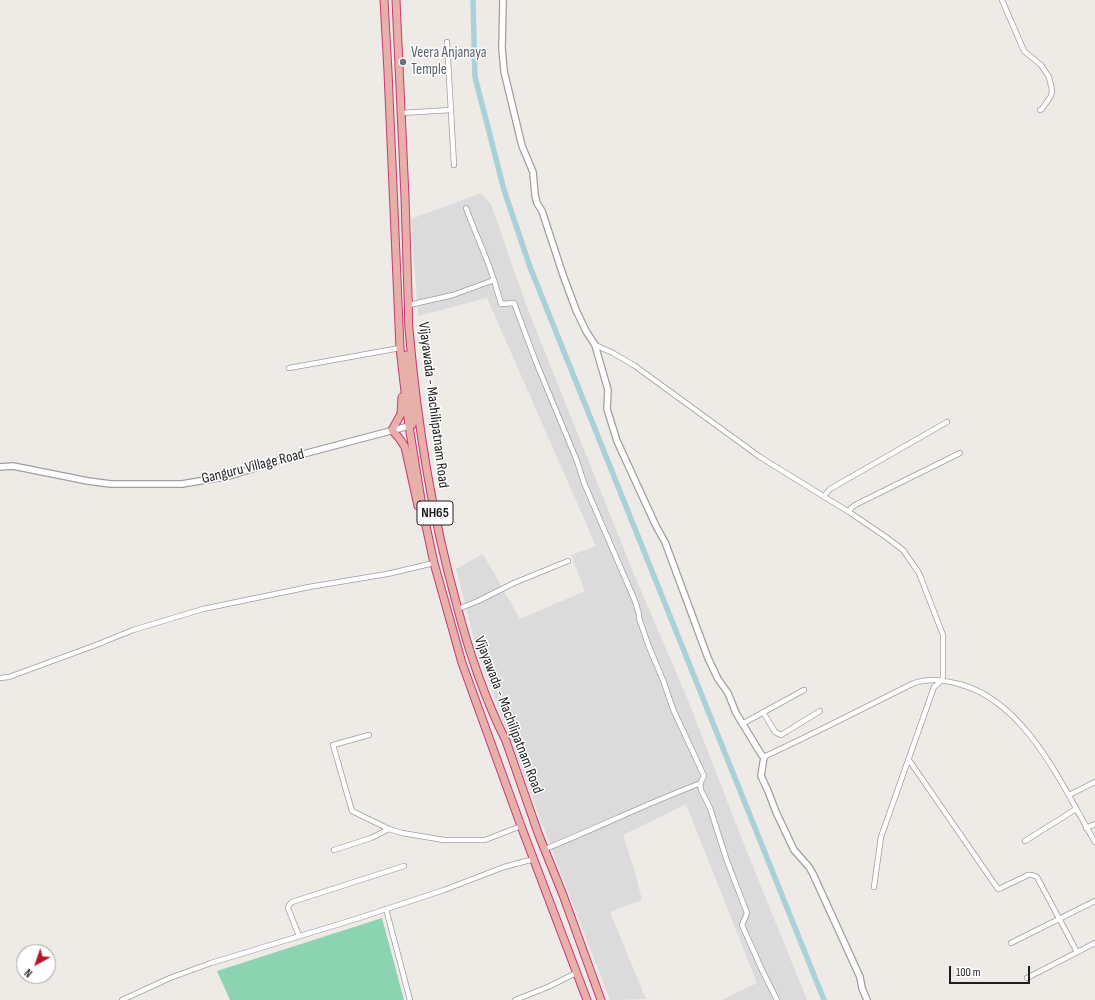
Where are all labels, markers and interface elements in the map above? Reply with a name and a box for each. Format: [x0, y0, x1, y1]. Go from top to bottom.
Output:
place label: Veera Anjanaya Temple [411, 44, 487, 79]
marker: Veera Anjanaya Temple [398, 57, 408, 67]
street label: Vijayawada - Machilipatnam Road [414, 321, 452, 489]
street label: Ganguru Village Road [200, 446, 306, 488]
road number: NH65 [417, 501, 453, 525]
street label: Vijayawada - Machilipatnam Road [470, 634, 546, 796]
north arrow [16, 944, 56, 984]
scale bar [951, 958, 1032, 984]
text: 100 m [956, 965, 981, 980]
text: N [22, 966, 35, 980]

